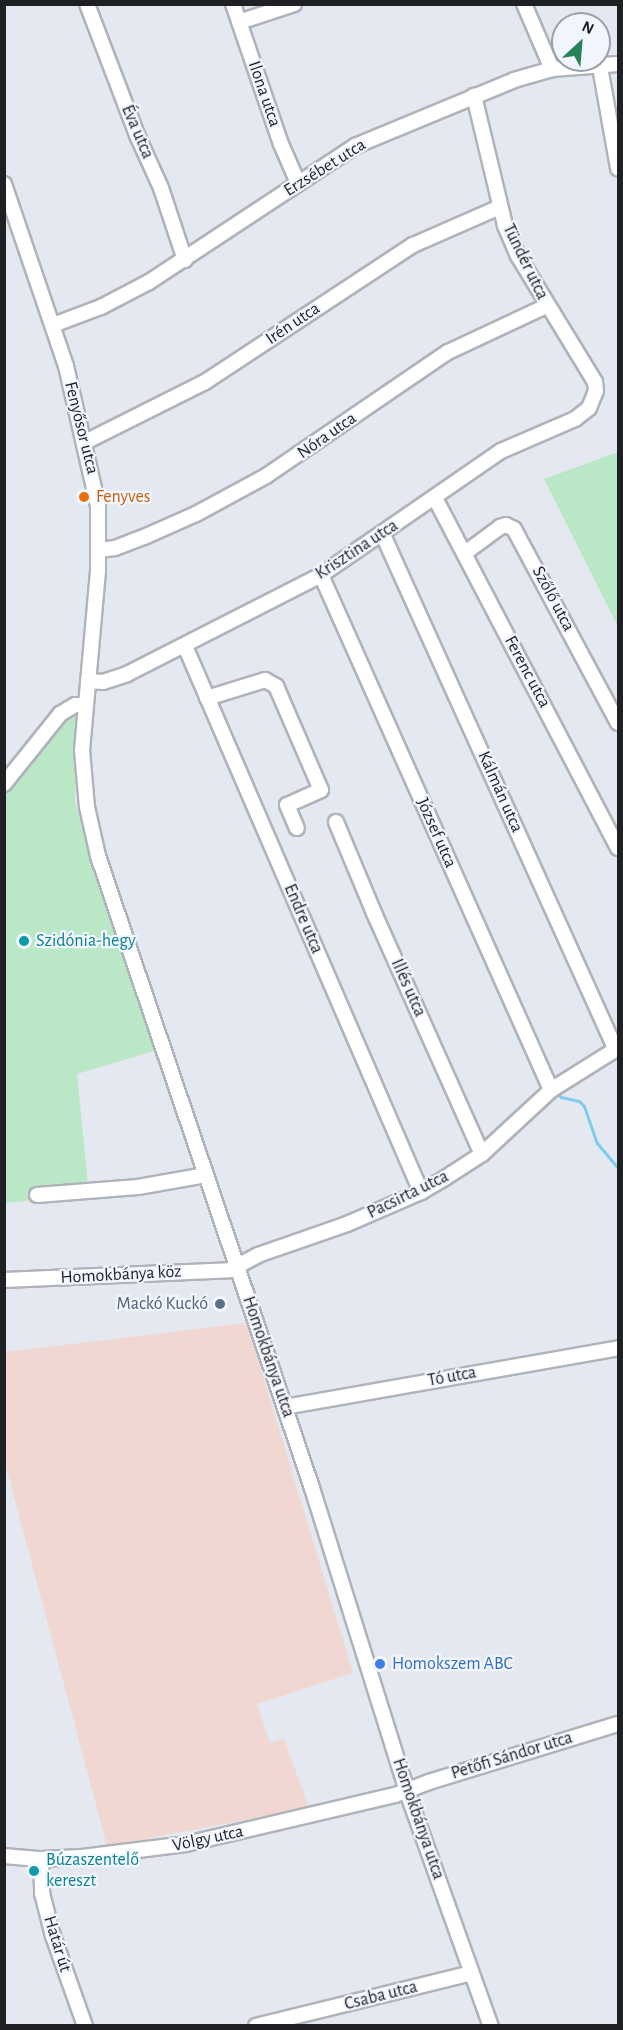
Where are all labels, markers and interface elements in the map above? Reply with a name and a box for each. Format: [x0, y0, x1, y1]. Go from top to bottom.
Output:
north arrow [551, 12, 611, 72]
text: N [580, 18, 597, 37]
street label: Ilona utca [243, 58, 285, 130]
street label: Éva utca [116, 102, 158, 162]
street label: Erzsébet utca [280, 134, 370, 202]
street label: Tündér utca [497, 220, 553, 304]
street label: Irén utca [262, 298, 324, 350]
street label: Fenyősor utca [59, 380, 103, 476]
street label: Nóra utca [293, 408, 361, 464]
place label: Fenyves [96, 486, 150, 508]
marker: Fenyves [77, 490, 91, 504]
street label: Krisztina utca [312, 515, 402, 585]
street label: Szőlő utca [527, 563, 579, 635]
street label: Ferenc utca [499, 632, 555, 712]
street label: Kálmán utca [472, 748, 528, 836]
street label: József utca [411, 795, 461, 871]
street label: Endre utca [279, 881, 327, 957]
place label: Szidónia-hegy [36, 930, 136, 952]
marker: Szidónia-hegy [17, 934, 31, 948]
street label: Illés utca [386, 956, 430, 1020]
street label: Pacsirta utca [364, 1166, 452, 1224]
street label: Homokbánya köz [60, 1261, 182, 1289]
place label: Mackó Kuckó [117, 1293, 208, 1315]
street label: Homokbánya utca [237, 1294, 299, 1420]
marker: Mackó Kuckó [213, 1297, 227, 1311]
street label: Tó utca [426, 1362, 478, 1392]
place label: Homokszem ABC [392, 1653, 513, 1675]
marker: Homokszem ABC [373, 1657, 387, 1671]
street label: Petőfi Sándor utca [449, 1727, 575, 1785]
street label: Homokbánya utca [387, 1756, 449, 1882]
street label: Völgy utca [171, 1821, 245, 1857]
place label: Búzaszentelő kereszt [46, 1850, 139, 1892]
marker: Búzaszentelő kereszt [27, 1864, 41, 1878]
street label: Határ út [38, 1913, 76, 1975]
street label: Csaba utca [342, 1976, 420, 2016]

